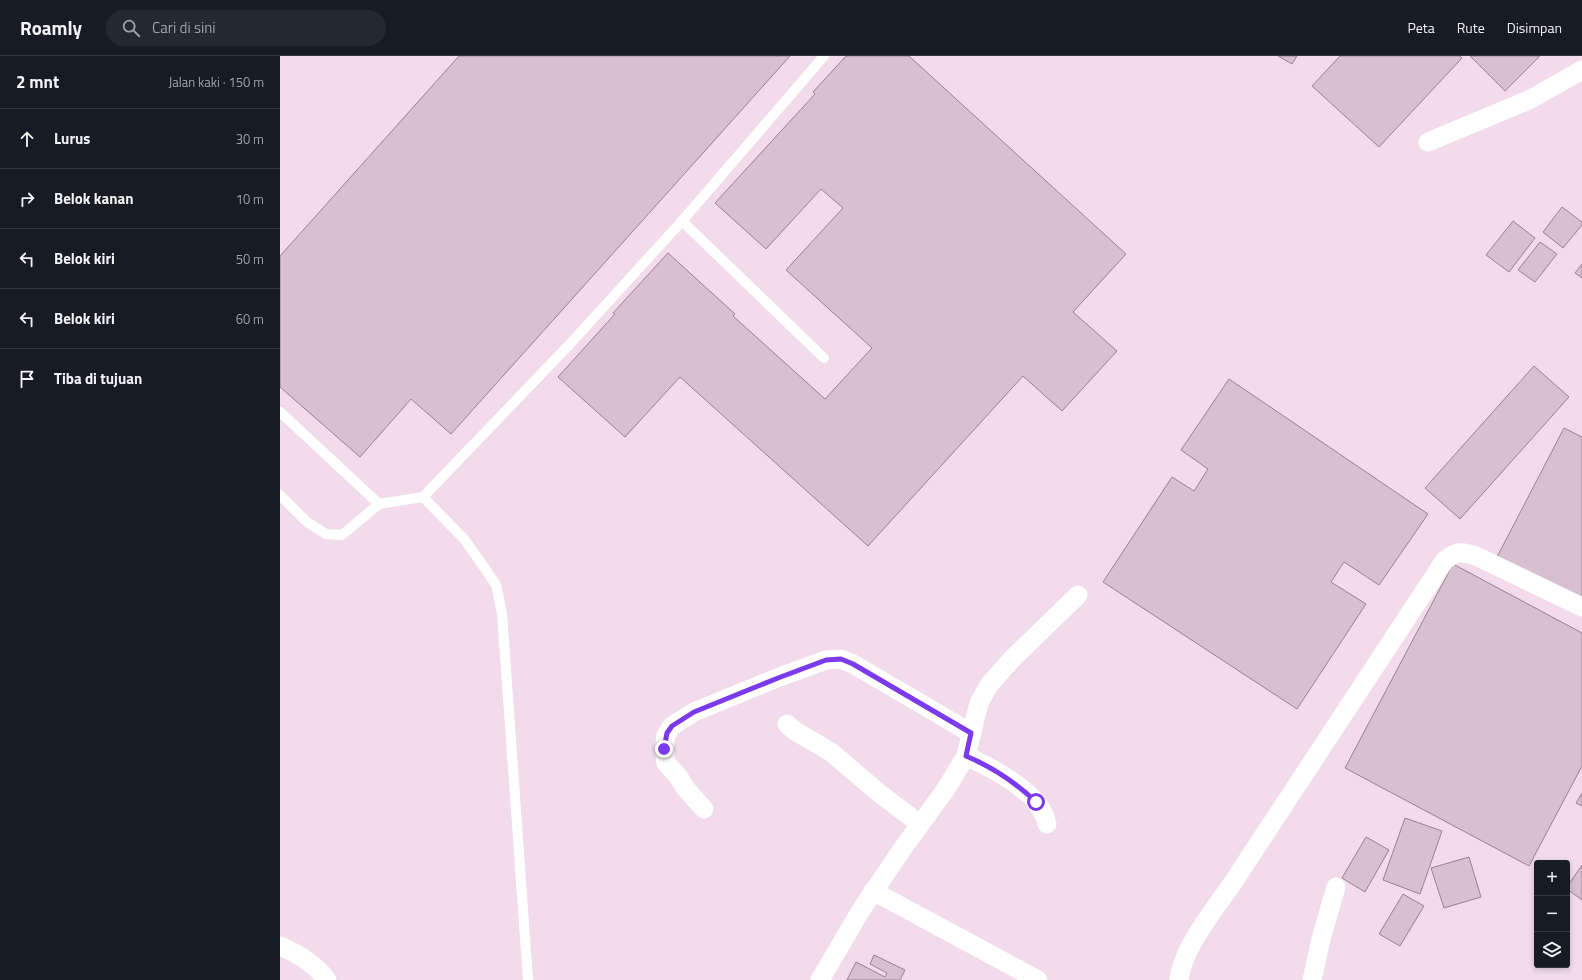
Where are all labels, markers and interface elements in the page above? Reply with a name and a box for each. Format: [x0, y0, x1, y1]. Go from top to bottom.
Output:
search box [106, 10, 386, 46]
text: Roamly [20, 13, 82, 42]
text: Cari di sini [152, 16, 216, 39]
icon: search [120, 17, 142, 39]
text: Peta [1408, 17, 1435, 38]
text: Rute [1457, 17, 1485, 38]
text: Disimpan [1507, 17, 1562, 38]
text: 2 mnt [16, 69, 59, 95]
text: Jalan kaki · 150 m [168, 72, 264, 92]
text: Lurus [54, 127, 90, 150]
icon: ahead [16, 128, 38, 150]
text: 30 m [236, 129, 264, 149]
text: Belok kanan [54, 187, 134, 210]
icon: right [16, 188, 38, 210]
text: 10 m [236, 189, 264, 209]
text: Belok kiri [54, 247, 115, 270]
icon: left [16, 248, 38, 270]
text: 50 m [236, 249, 264, 269]
text: Belok kiri [54, 307, 115, 330]
icon: left [16, 308, 38, 330]
text: 60 m [236, 309, 264, 329]
text: Tiba di tujuan [54, 367, 142, 390]
icon: arrive [16, 368, 38, 390]
route end [655, 740, 673, 758]
route start [1027, 793, 1045, 811]
map controls [1534, 860, 1570, 968]
button: + [1534, 860, 1570, 896]
button: − [1534, 896, 1570, 932]
button: layers [1534, 932, 1570, 968]

